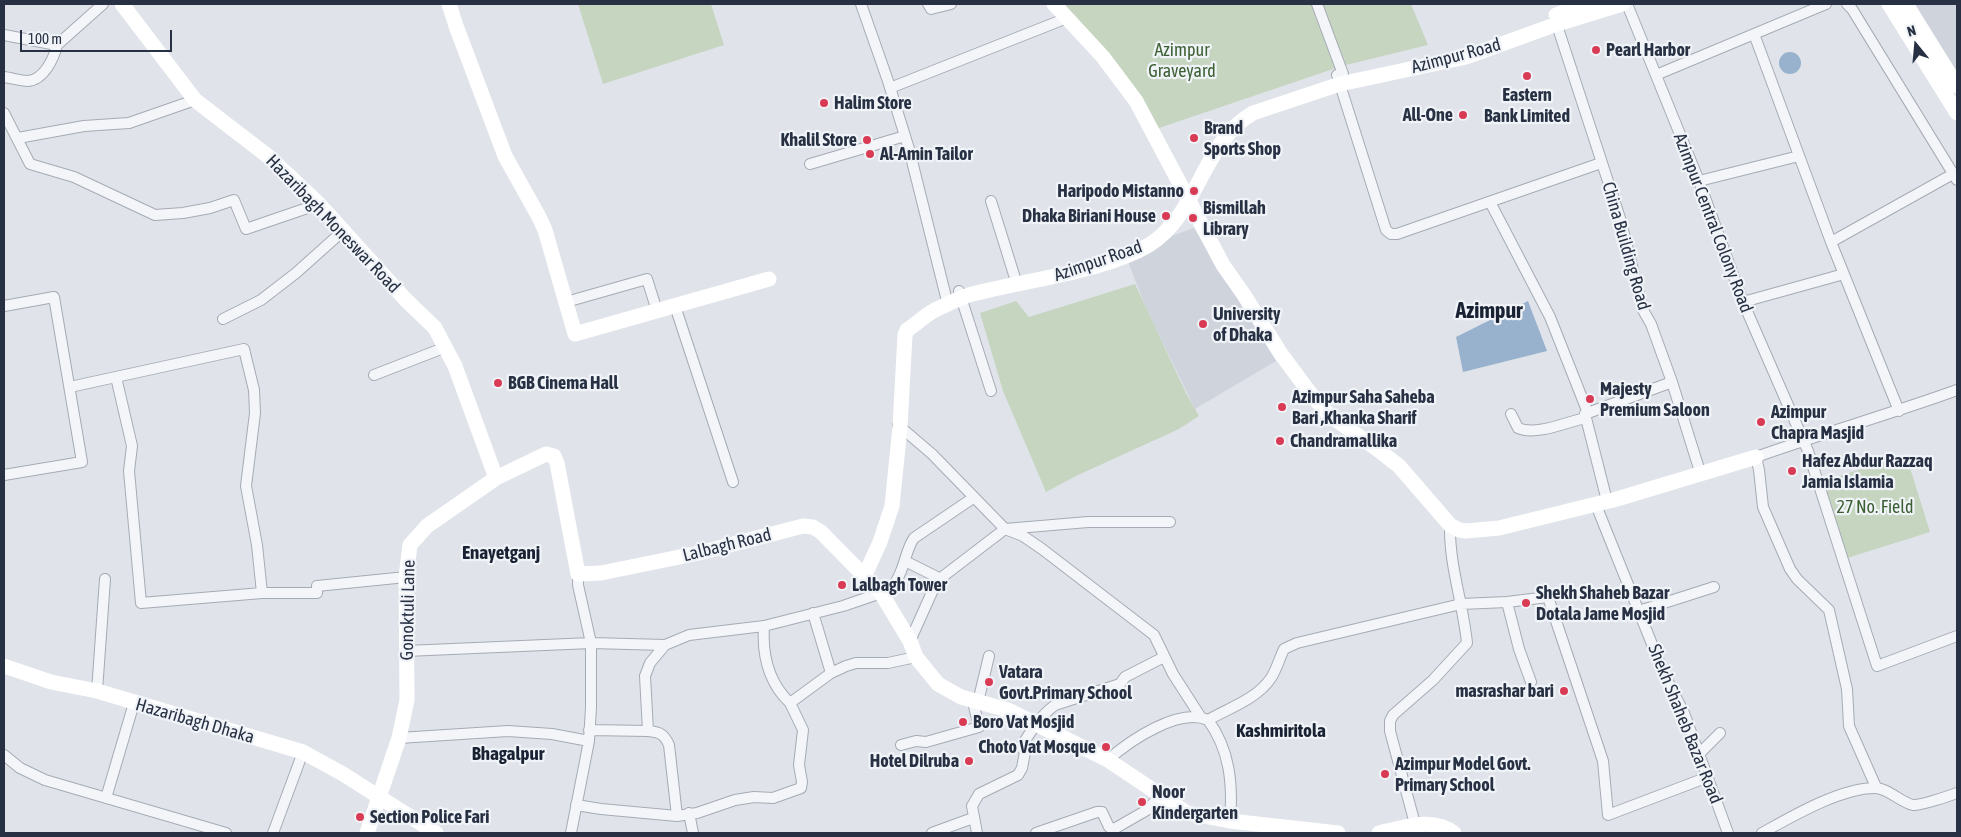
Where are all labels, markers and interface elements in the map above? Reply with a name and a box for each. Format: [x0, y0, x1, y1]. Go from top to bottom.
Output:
scale bar [22, 20, 175, 52]
north arrow [1891, 20, 1941, 70]
text: N [1905, 22, 1918, 40]
text: 100 m [28, 30, 62, 47]
street label: Azimpur Road [1409, 34, 1503, 78]
park label: Azimpur Graveyard [1148, 39, 1216, 82]
place label: Pearl Harbor [1606, 39, 1690, 61]
marker: Pearl Harbor [1590, 44, 1602, 56]
marker: Eastern Bank Limited [1521, 70, 1533, 82]
place label: Eastern Bank Limited [1484, 84, 1570, 126]
place label: Halim Store [834, 92, 912, 114]
marker: Halim Store [818, 97, 830, 109]
place label: All-One [1403, 104, 1453, 126]
marker: All-One [1457, 109, 1469, 121]
place label: Brand Sports Shop [1204, 117, 1281, 160]
place label: Khalil Store [780, 129, 857, 151]
street label: Azimpur Central Colony Road [1669, 130, 1757, 316]
marker: Brand Sports Shop [1188, 132, 1200, 144]
marker: Khalil Store [861, 134, 873, 146]
place label: Al-Amin Tailor [880, 143, 973, 165]
marker: Al-Amin Tailor [864, 148, 876, 160]
street label: Hazaribagh Moneswar Road [261, 150, 405, 298]
street label: China Building Road [1597, 179, 1655, 313]
place label: Haripodo Mistanno [1057, 180, 1184, 202]
marker: Haripodo Mistanno [1188, 185, 1200, 197]
place label: Bismillah Library [1203, 197, 1266, 240]
place label: Dhaka Biriani House [1022, 205, 1156, 227]
marker: Dhaka Biriani House [1160, 210, 1172, 222]
marker: Bismillah Library [1187, 212, 1199, 224]
street label: Azimpur Road [1051, 236, 1145, 286]
district label: Azimpur [1455, 298, 1523, 324]
place label: University of Dhaka [1213, 303, 1280, 346]
marker: University of Dhaka [1197, 318, 1209, 330]
place label: BGB Cinema Hall [508, 372, 618, 394]
marker: BGB Cinema Hall [492, 377, 504, 389]
place label: Majesty Premium Saloon [1600, 378, 1710, 420]
place label: Azimpur Saha Saheba Bari ,Khanka Sharif [1292, 386, 1435, 428]
marker: Majesty Premium Saloon [1584, 393, 1596, 405]
marker: Azimpur Saha Saheba Bari ,Khanka Sharif [1276, 401, 1288, 413]
place label: Azimpur Chapra Masjid [1771, 401, 1864, 444]
marker: Azimpur Chapra Masjid [1755, 416, 1767, 428]
place label: Chandramallika [1290, 430, 1397, 452]
marker: Chandramallika [1274, 435, 1286, 447]
place label: Hafez Abdur Razzaq Jamia Islamia [1802, 450, 1932, 492]
marker: Hafez Abdur Razzaq Jamia Islamia [1786, 465, 1798, 477]
park label: 27 No. Field [1837, 496, 1913, 518]
street label: Lalbagh Road [681, 524, 773, 566]
district label: Enayetganj [462, 542, 540, 564]
street label: Gonoktuli Lane [396, 560, 420, 660]
place label: Lalbagh Tower [852, 574, 947, 596]
marker: Lalbagh Tower [836, 579, 848, 591]
place label: Shekh Shaheb Bazar Dotala Jame Mosjid [1536, 582, 1669, 624]
marker: Shekh Shaheb Bazar Dotala Jame Mosjid [1520, 597, 1532, 609]
street label: Shekh Shaheb Bazar Road [1643, 641, 1727, 807]
place label: Vatara Govt.Primary School [999, 661, 1132, 704]
marker: Vatara Govt.Primary School [983, 676, 995, 688]
place label: masrashar bari [1455, 680, 1554, 702]
marker: masrashar bari [1558, 685, 1570, 697]
street label: Hazaribagh Dhaka [133, 694, 257, 748]
place label: Boro Vat Mosjid [973, 711, 1074, 733]
marker: Boro Vat Mosjid [957, 716, 969, 728]
district label: Kashmiritola [1236, 720, 1326, 742]
place label: Choto Vat Mosque [978, 736, 1096, 758]
marker: Choto Vat Mosque [1100, 741, 1112, 753]
district label: Bhagalpur [472, 743, 544, 765]
place label: Hotel Dilruba [870, 750, 959, 772]
place label: Azimpur Model Govt. Primary School [1395, 753, 1530, 796]
marker: Hotel Dilruba [963, 755, 975, 767]
marker: Azimpur Model Govt. Primary School [1379, 768, 1391, 780]
place label: Noor Kindergarten [1152, 781, 1238, 824]
marker: Noor Kindergarten [1136, 796, 1148, 808]
place label: Section Police Fari [370, 806, 489, 828]
marker: Section Police Fari [354, 811, 366, 823]

